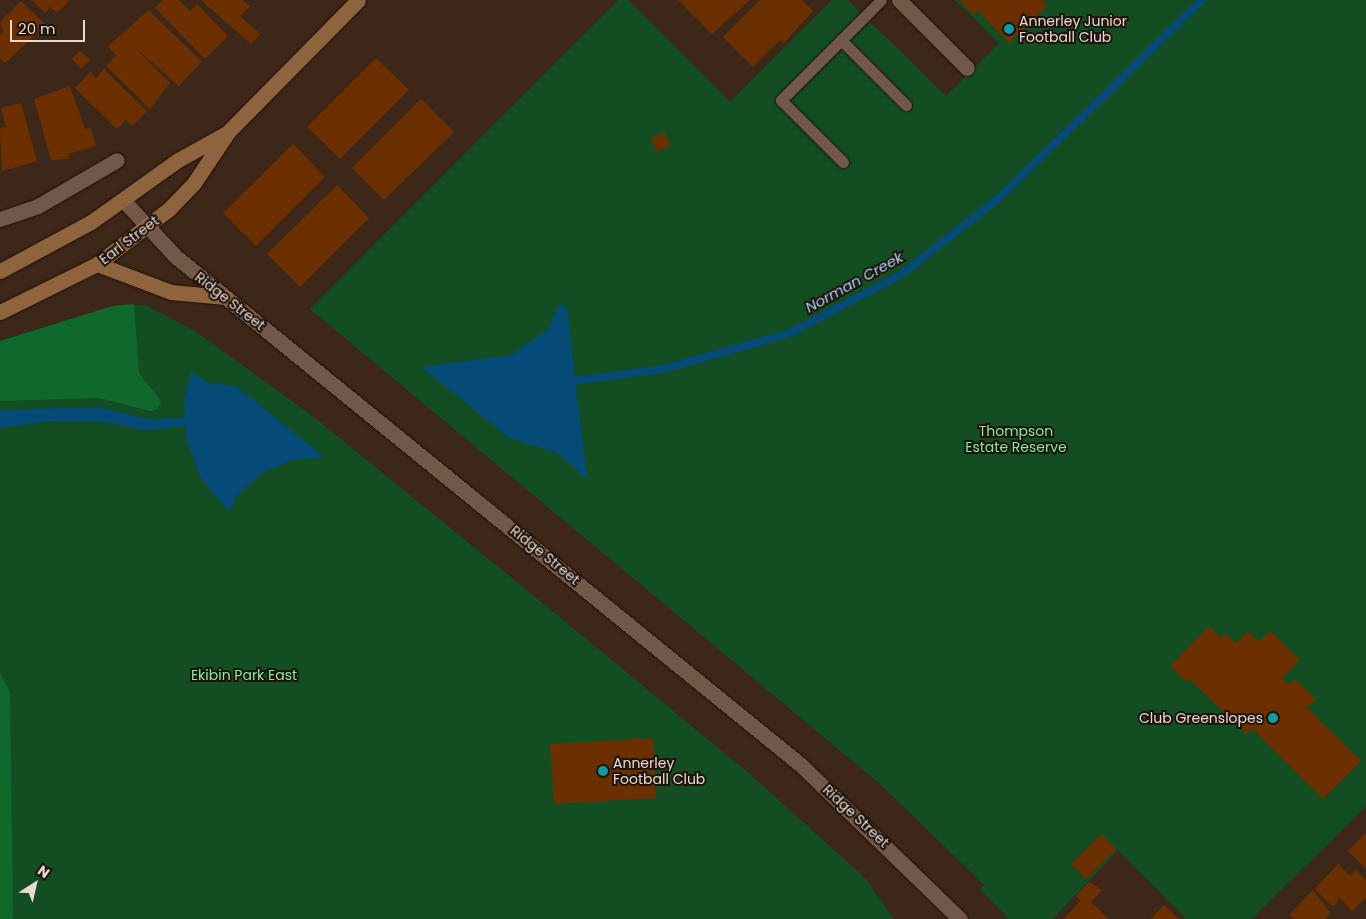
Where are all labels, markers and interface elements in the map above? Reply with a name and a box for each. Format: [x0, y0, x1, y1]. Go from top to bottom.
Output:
scale bar [12, 10, 88, 42]
place label: Annerley Junior Football Club [1019, 13, 1127, 46]
text: 20 m [18, 18, 56, 39]
marker: Annerley Junior Football Club [1003, 23, 1015, 35]
street label: Earl Street [96, 212, 162, 268]
water label: Norman Creek [802, 248, 906, 316]
street label: Ridge Street [192, 268, 268, 334]
park label: Thompson Estate Reserve [965, 423, 1067, 456]
street label: Ridge Street [507, 522, 583, 588]
park label: Ekibin Park East [191, 667, 297, 683]
place label: Club Greenslopes [1139, 710, 1263, 726]
marker: Club Greenslopes [1267, 712, 1279, 724]
place label: Annerley Football Club [613, 755, 705, 788]
marker: Annerley Football Club [597, 765, 609, 777]
street label: Ridge Street [819, 781, 893, 851]
north arrow [10, 859, 60, 909]
text: N [34, 861, 54, 883]

